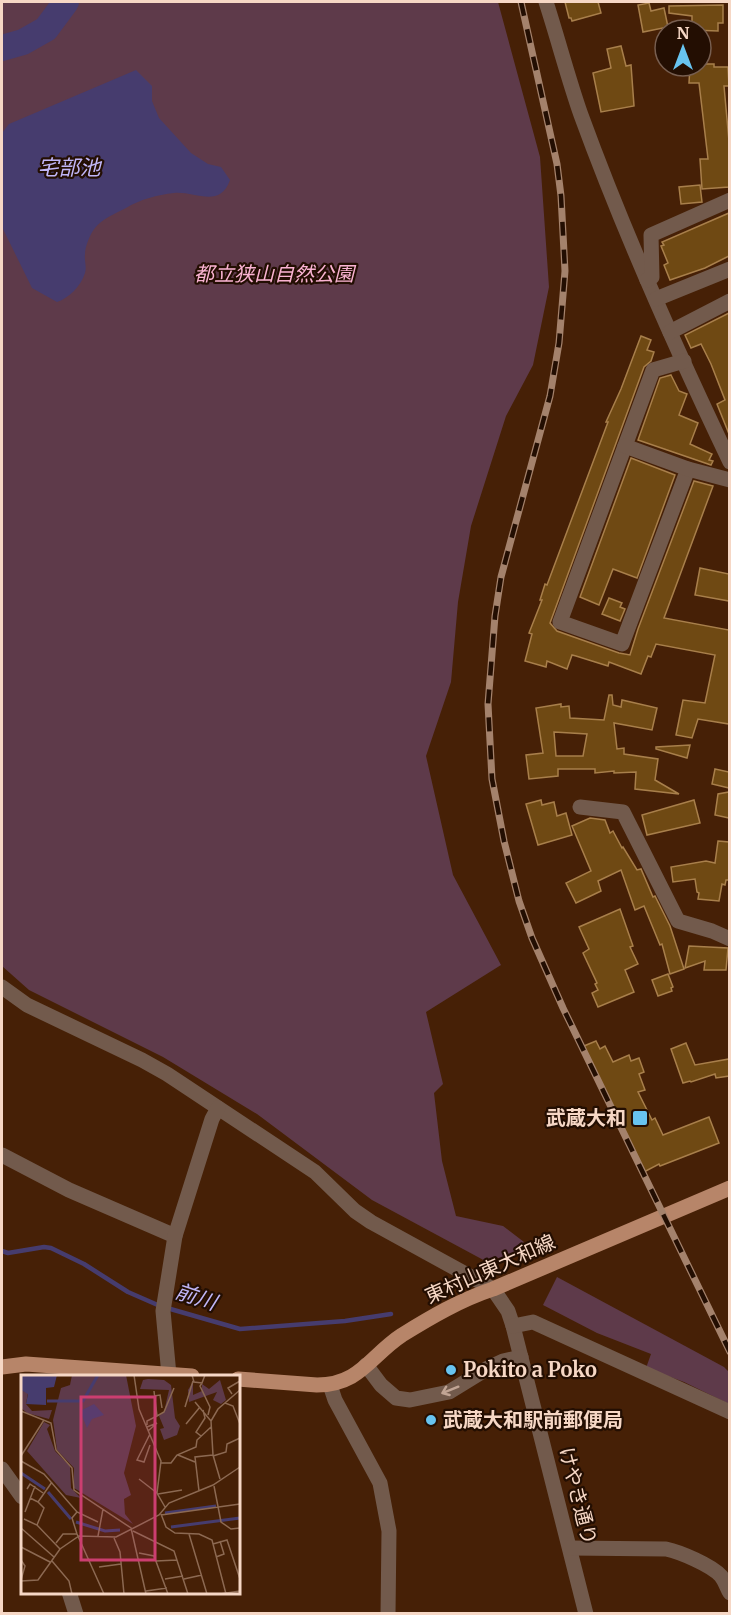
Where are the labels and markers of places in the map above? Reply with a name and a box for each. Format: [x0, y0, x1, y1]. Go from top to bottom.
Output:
place label: 武蔵大和 [546, 1105, 626, 1130]
marker: 武蔵大和 [631, 1109, 649, 1127]
place label: Pokito a Poko [463, 1357, 597, 1382]
marker: Pokito a Poko [444, 1363, 458, 1377]
place label: 武蔵大和駅前郵便局 [443, 1407, 623, 1432]
marker: 武蔵大和駅前郵便局 [424, 1413, 438, 1427]

